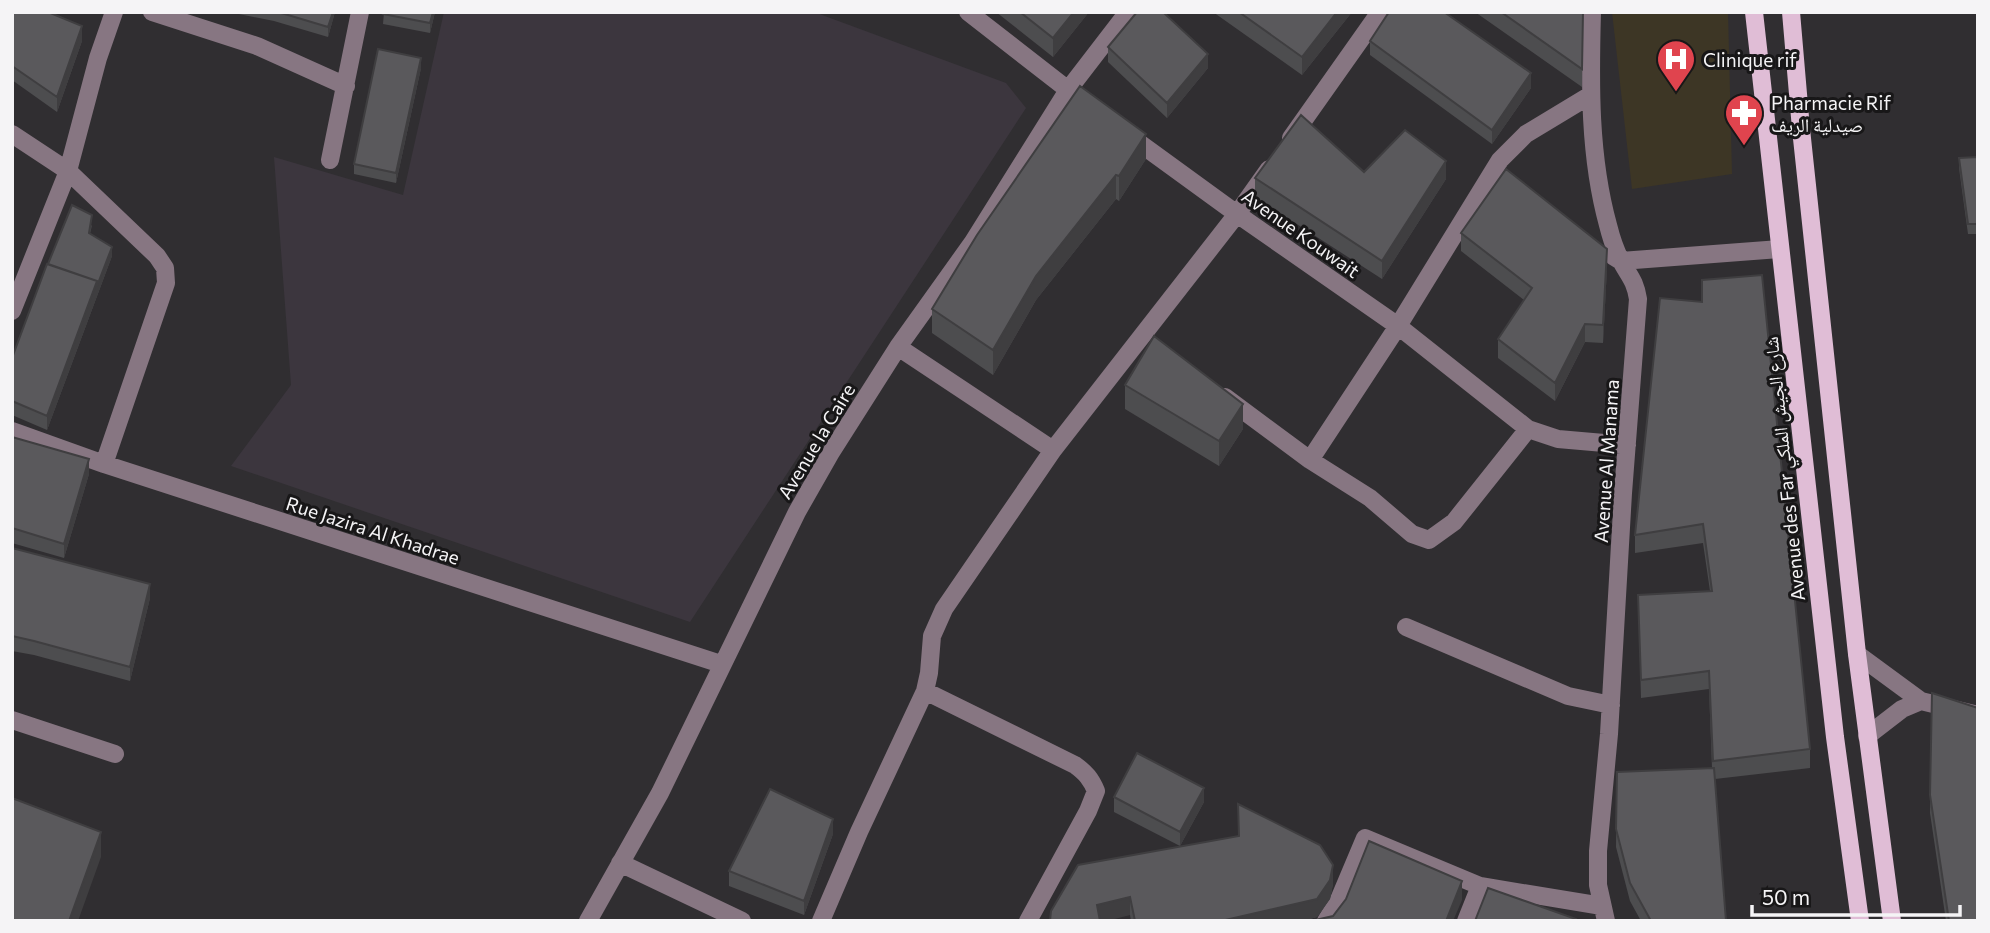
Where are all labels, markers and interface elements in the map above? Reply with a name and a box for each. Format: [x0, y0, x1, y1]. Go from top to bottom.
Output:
hospital icon: Clinique rif [1655, 38, 1697, 93]
place label: Clinique rif [1703, 48, 1797, 71]
place label: Pharmacie Rif صيدلية الريف [1771, 91, 1891, 137]
pharmacy icon: Pharmacie Rif صيدلية الريف [1723, 92, 1765, 147]
street label: Avenue Kouwait [1238, 184, 1365, 282]
street label: Avenue des Far شارع الجيش الملكي [1759, 335, 1814, 602]
street label: Avenue Al Manama [1589, 378, 1623, 544]
street label: Avenue la Caire [773, 379, 859, 503]
street label: Rue Jazira Al Khadrae [283, 491, 463, 569]
scale bar [1752, 874, 1960, 918]
text: 50 m [1762, 884, 1810, 909]

